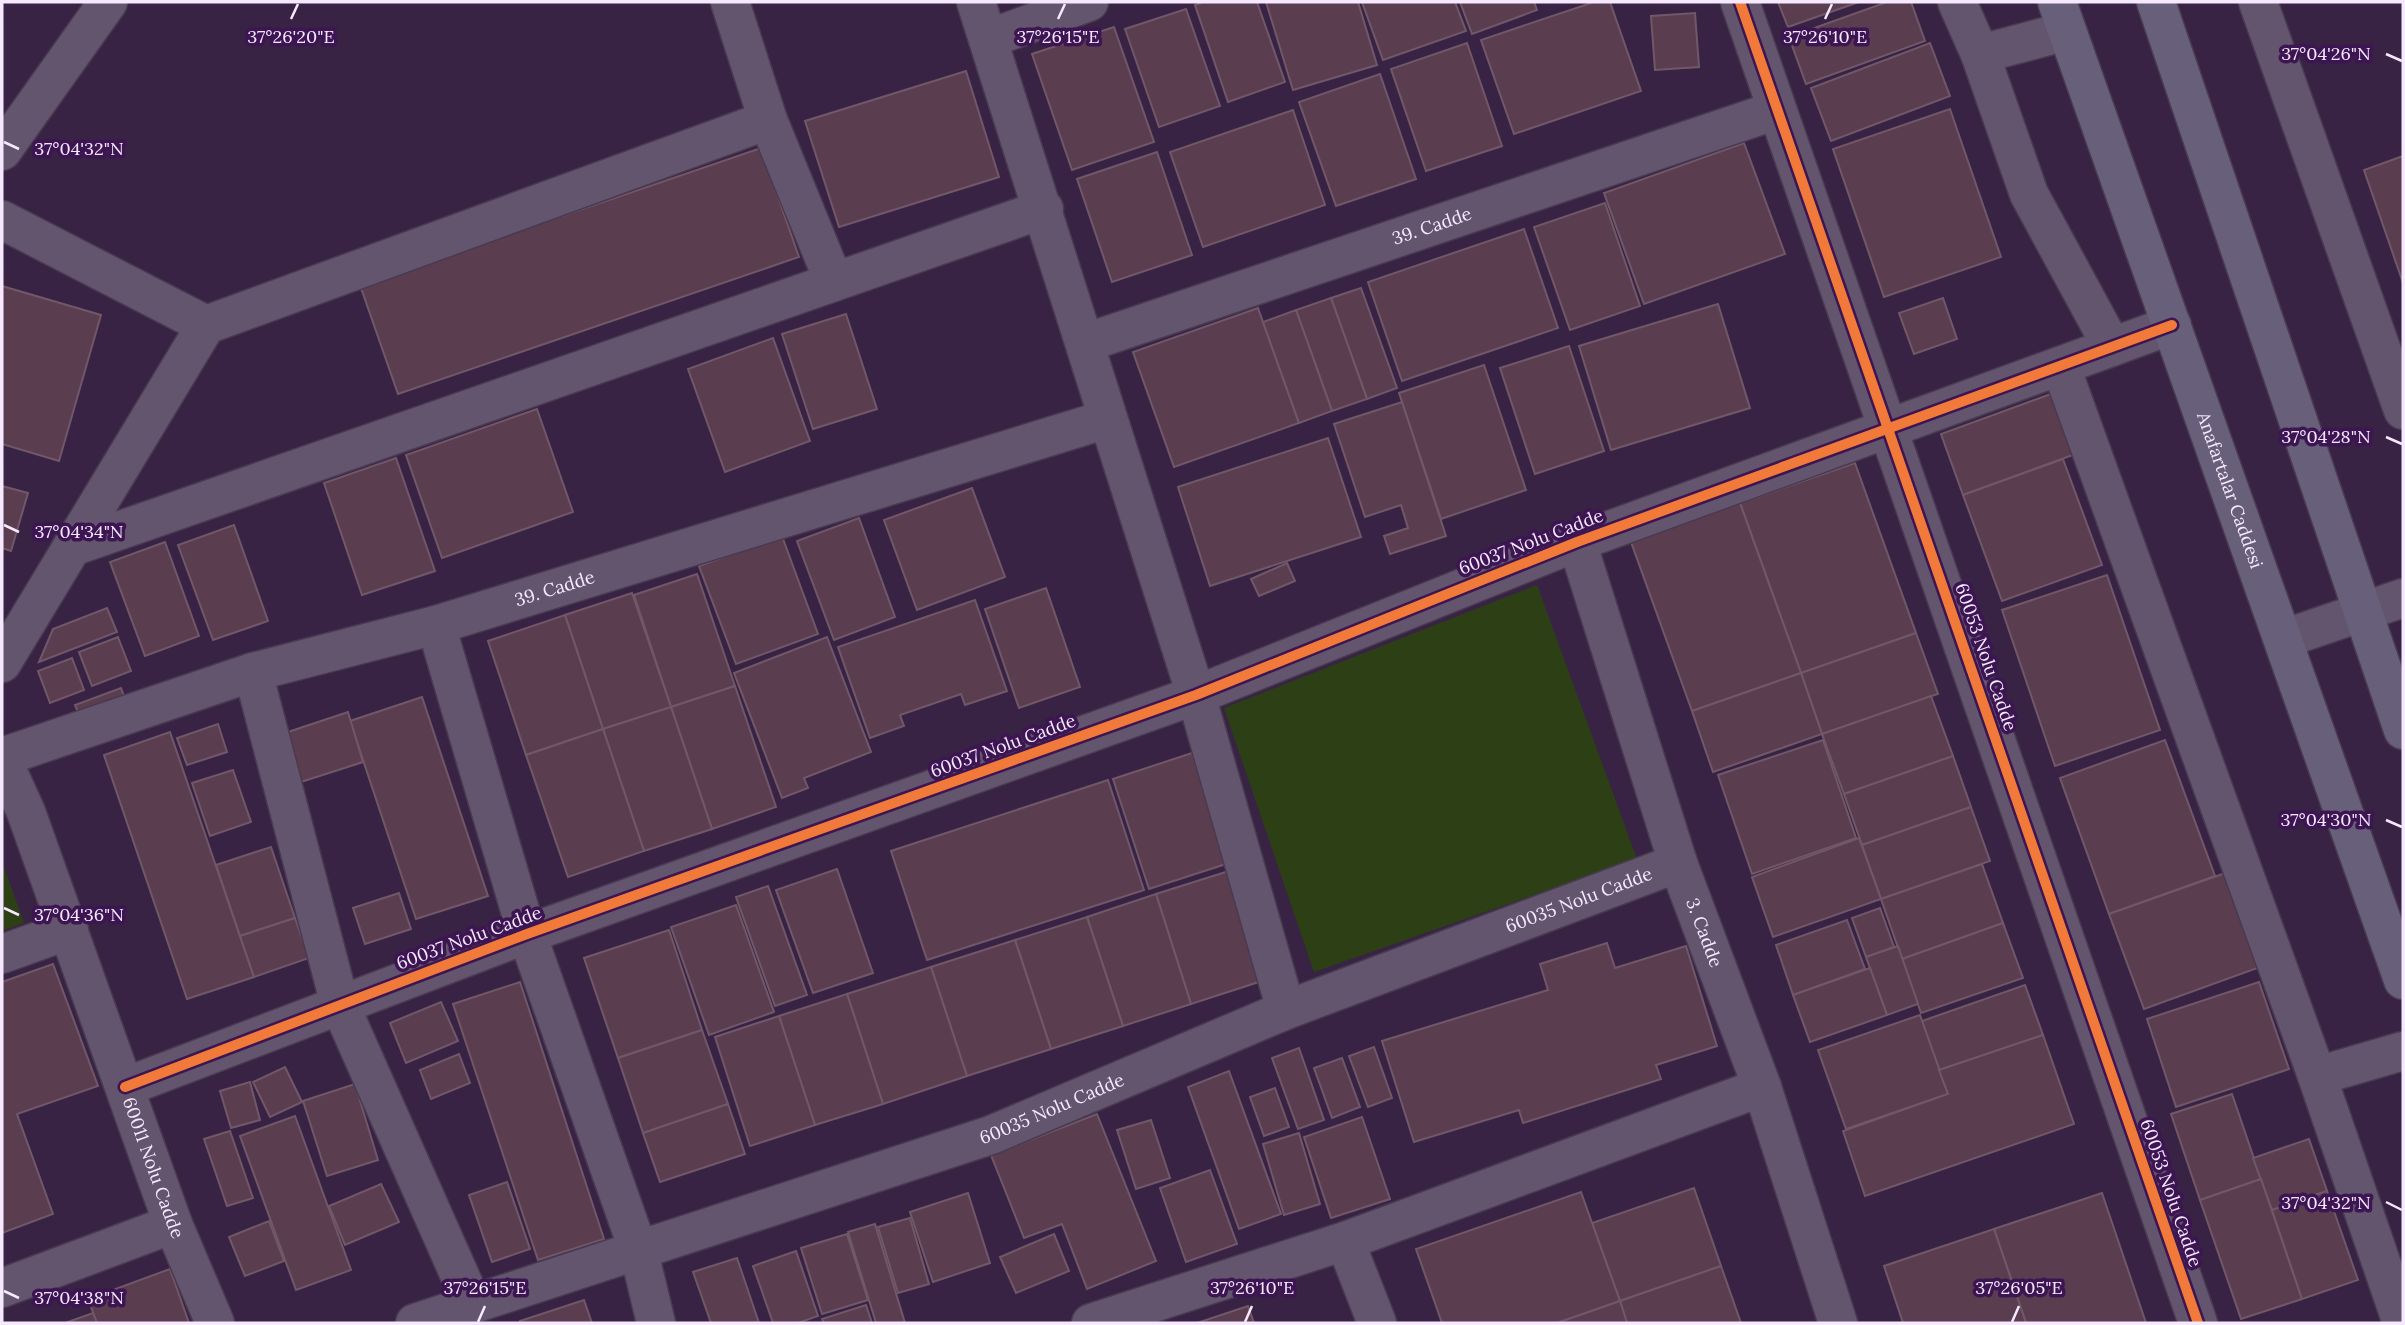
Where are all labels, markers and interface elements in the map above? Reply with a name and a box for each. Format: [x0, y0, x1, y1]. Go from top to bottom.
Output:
text: 37°26'20"E [247, 25, 335, 48]
text: 37°26'15"E [1017, 25, 1099, 48]
text: 37°26'10"E [1783, 25, 1867, 48]
text: 37°04'26"N [2281, 42, 2371, 65]
text: 37°04'32"N [34, 137, 124, 160]
street label: 39. Cadde [1389, 202, 1475, 250]
street label: Anafartalar Caddesi [2192, 408, 2268, 572]
text: 37°04'28"N [2281, 425, 2371, 448]
street label: 60037 Nolu Cadde [1455, 503, 1607, 580]
text: 37°04'34"N [34, 520, 124, 543]
street label: 39. Cadde [512, 565, 597, 611]
street label: 60053 Nolu Cadde [1950, 580, 2023, 734]
street label: 60037 Nolu Cadde [927, 708, 1079, 782]
text: 37°04'30"N [2281, 808, 2371, 831]
street label: 60035 Nolu Cadde [1502, 862, 1655, 938]
street label: 3. Cadde [1681, 895, 1728, 971]
street label: 60037 Nolu Cadde [393, 900, 545, 974]
text: 37°04'36"N [34, 903, 124, 926]
street label: 60035 Nolu Cadde [976, 1068, 1128, 1149]
street label: 60011 Nolu Cadde [118, 1094, 190, 1242]
street label: 60053 Nolu Cadde [2135, 1116, 2208, 1270]
text: 37°04'32"N [2281, 1191, 2371, 1214]
text: 37°26'15"E [444, 1276, 526, 1299]
text: 37°26'10"E [1210, 1276, 1294, 1299]
text: 37°26'05"E [1975, 1276, 2063, 1299]
text: 37°04'38"N [34, 1286, 124, 1309]

